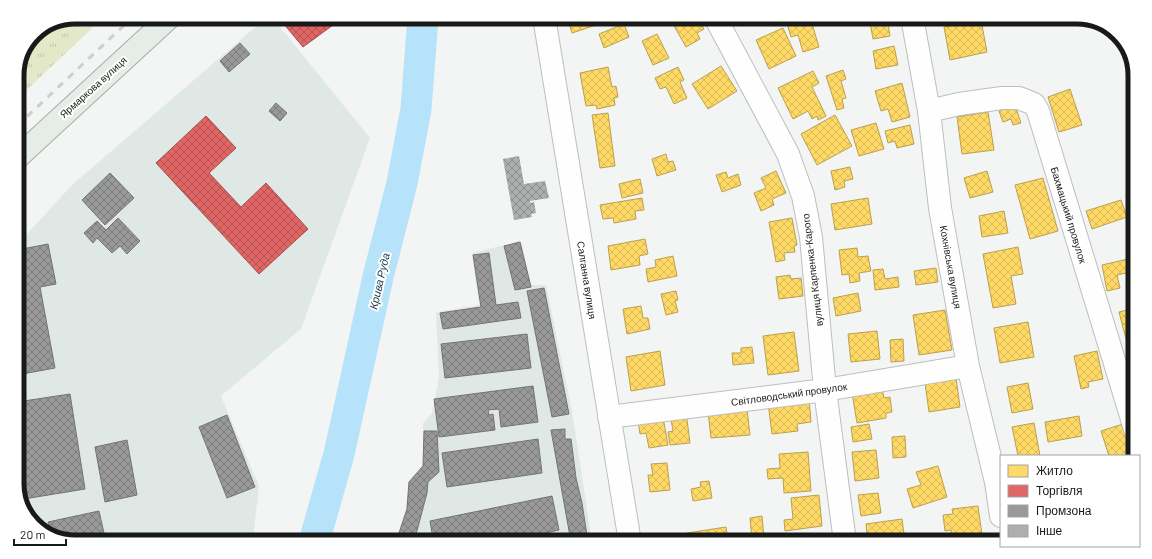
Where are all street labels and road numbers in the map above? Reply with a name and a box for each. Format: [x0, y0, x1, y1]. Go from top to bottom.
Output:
street label: Ярмаркова вулиця [57, 54, 129, 120]
street label: Бахмацький провулок [1049, 165, 1090, 265]
street label: вулиця Карпенка-Карого [799, 213, 825, 327]
street label: Кохнівська вулиця [938, 225, 964, 309]
street label: Салганна вулиця [575, 240, 599, 320]
street label: Світловодський провулок [730, 380, 848, 408]

